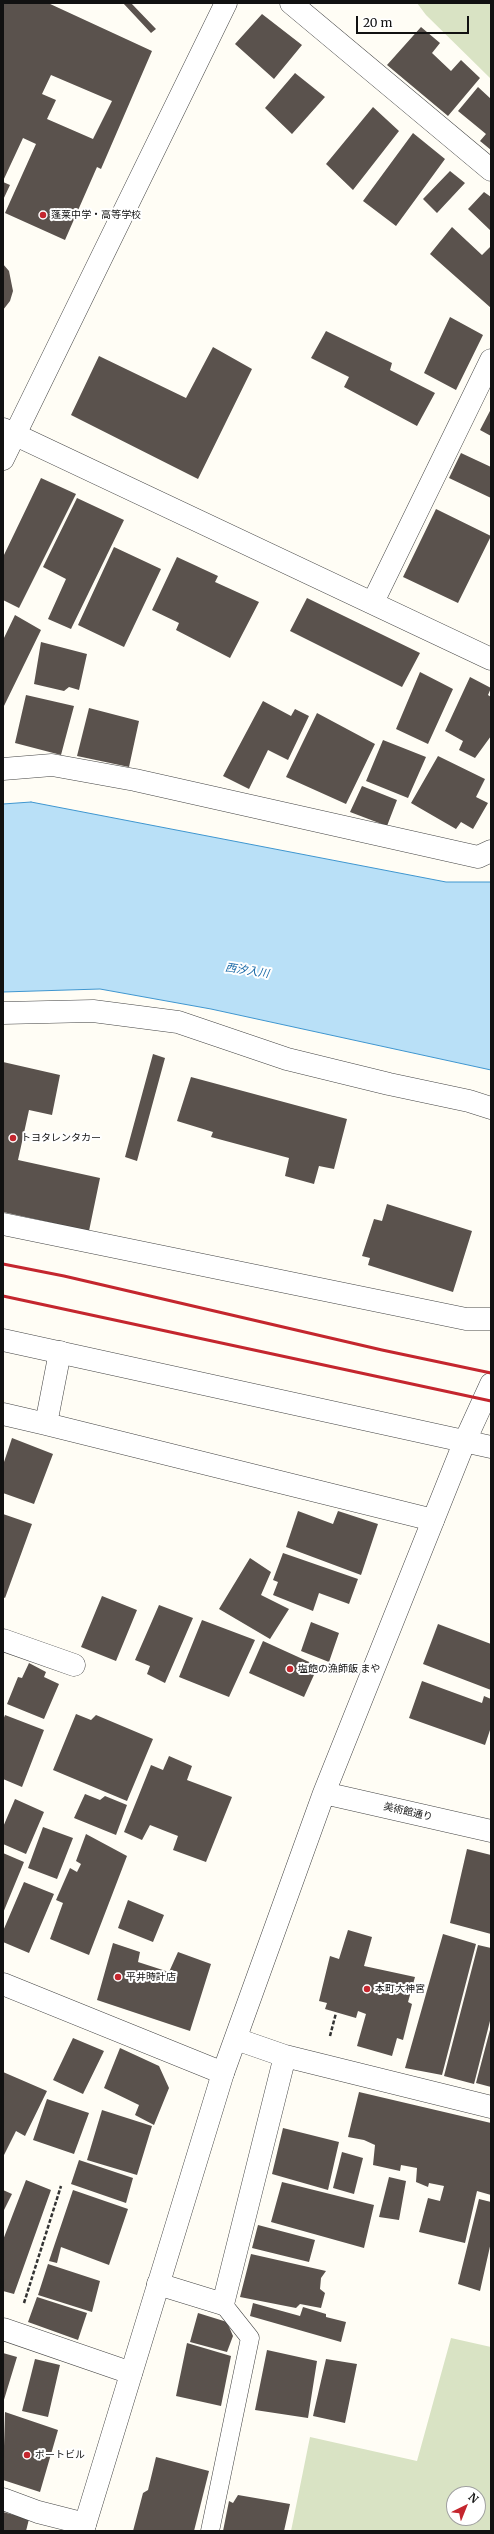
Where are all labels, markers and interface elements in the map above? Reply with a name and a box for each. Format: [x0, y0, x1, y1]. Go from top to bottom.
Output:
scale bar [358, 8, 471, 34]
text: 20 m [363, 15, 392, 30]
place label: 蓬莱中学・高等学校 [51, 209, 141, 221]
marker: 蓬莱中学・高等学校 [38, 210, 48, 220]
water label: 西汐入川 [224, 961, 270, 981]
place label: トヨタレンタカー [21, 1132, 101, 1144]
marker: トヨタレンタカー [8, 1133, 18, 1143]
place label: 塩飽の漁師飯 まや [298, 1663, 380, 1675]
marker: 塩飽の漁師飯 まや [285, 1664, 295, 1674]
street label: 美術館通り [382, 1801, 434, 1823]
place label: 平井時計店 [126, 1971, 176, 1983]
marker: 平井時計店 [113, 1972, 123, 1982]
place label: 本町大神宮 [375, 1983, 425, 1995]
marker: 本町大神宮 [362, 1984, 372, 1994]
place label: ポートビル [35, 2449, 85, 2461]
marker: ポートビル [22, 2450, 32, 2460]
north arrow [446, 2486, 486, 2526]
text: N [466, 2490, 481, 2506]

